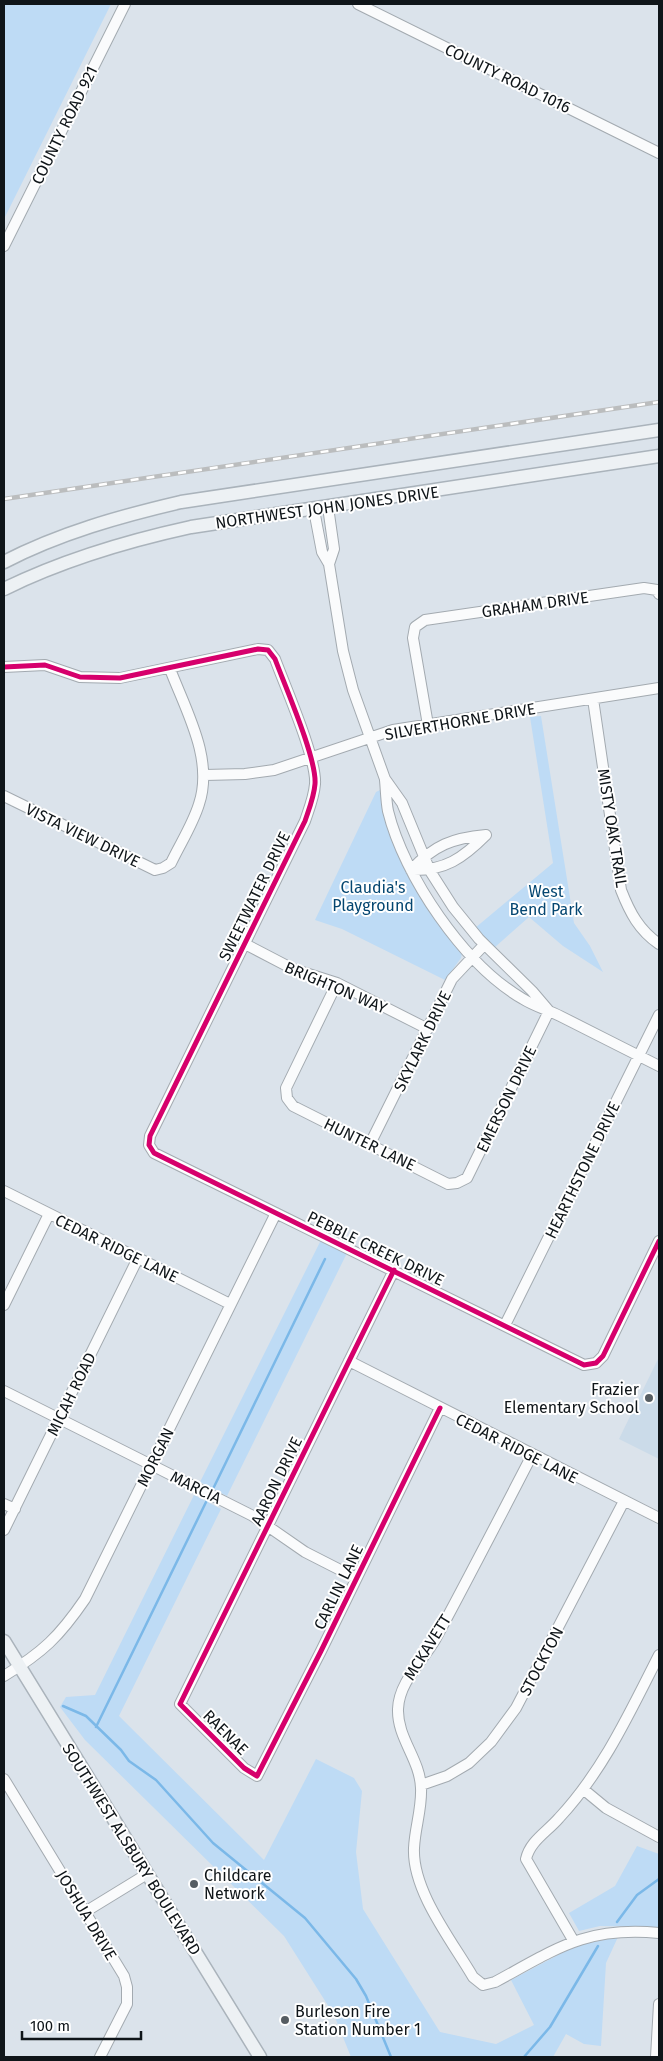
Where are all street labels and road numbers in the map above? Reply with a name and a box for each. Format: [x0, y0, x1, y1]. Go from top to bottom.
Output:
street label: COUNTY ROAD 1016 [442, 40, 574, 117]
street label: COUNTY ROAD 921 [28, 63, 101, 187]
street label: NORTHWEST JOHN JONES DRIVE [214, 482, 440, 533]
street label: GRAHAM DRIVE [480, 588, 590, 621]
street label: SILVERTHORNE DRIVE [383, 699, 537, 744]
street label: MISTY OAK TRAIL [594, 767, 631, 889]
street label: VISTA VIEW DRIVE [23, 800, 143, 871]
street label: SWEETWATER DRIVE [215, 828, 294, 964]
street label: BRIGHTON WAY [282, 957, 390, 1018]
street label: SKYLARK DRIVE [390, 988, 455, 1095]
street label: EMERSON DRIVE [472, 1043, 540, 1156]
street label: HEARTHSTONE DRIVE [541, 1099, 624, 1242]
street label: HUNTER LANE [321, 1114, 419, 1175]
street label: PEBBLE CREEK DRIVE [304, 1207, 447, 1290]
street label: CEDAR RIDGE LANE [52, 1210, 182, 1287]
street label: MICAH ROAD [43, 1349, 100, 1439]
street label: CEDAR RIDGE LANE [452, 1409, 581, 1488]
street label: MORGAN [133, 1425, 178, 1490]
street label: AARON DRIVE [247, 1434, 306, 1529]
street label: MARCIA [167, 1467, 225, 1508]
street label: CARLIN LANE [310, 1542, 367, 1633]
street label: MCKAVETT [400, 1610, 455, 1684]
street label: STOCKTON [515, 1624, 567, 1699]
street label: RAENAE [199, 1706, 252, 1759]
street label: SOUTHWEST ALSBURY BOULEVARD [58, 1740, 205, 1959]
street label: JOSHUA DRIVE [52, 1867, 121, 1964]

